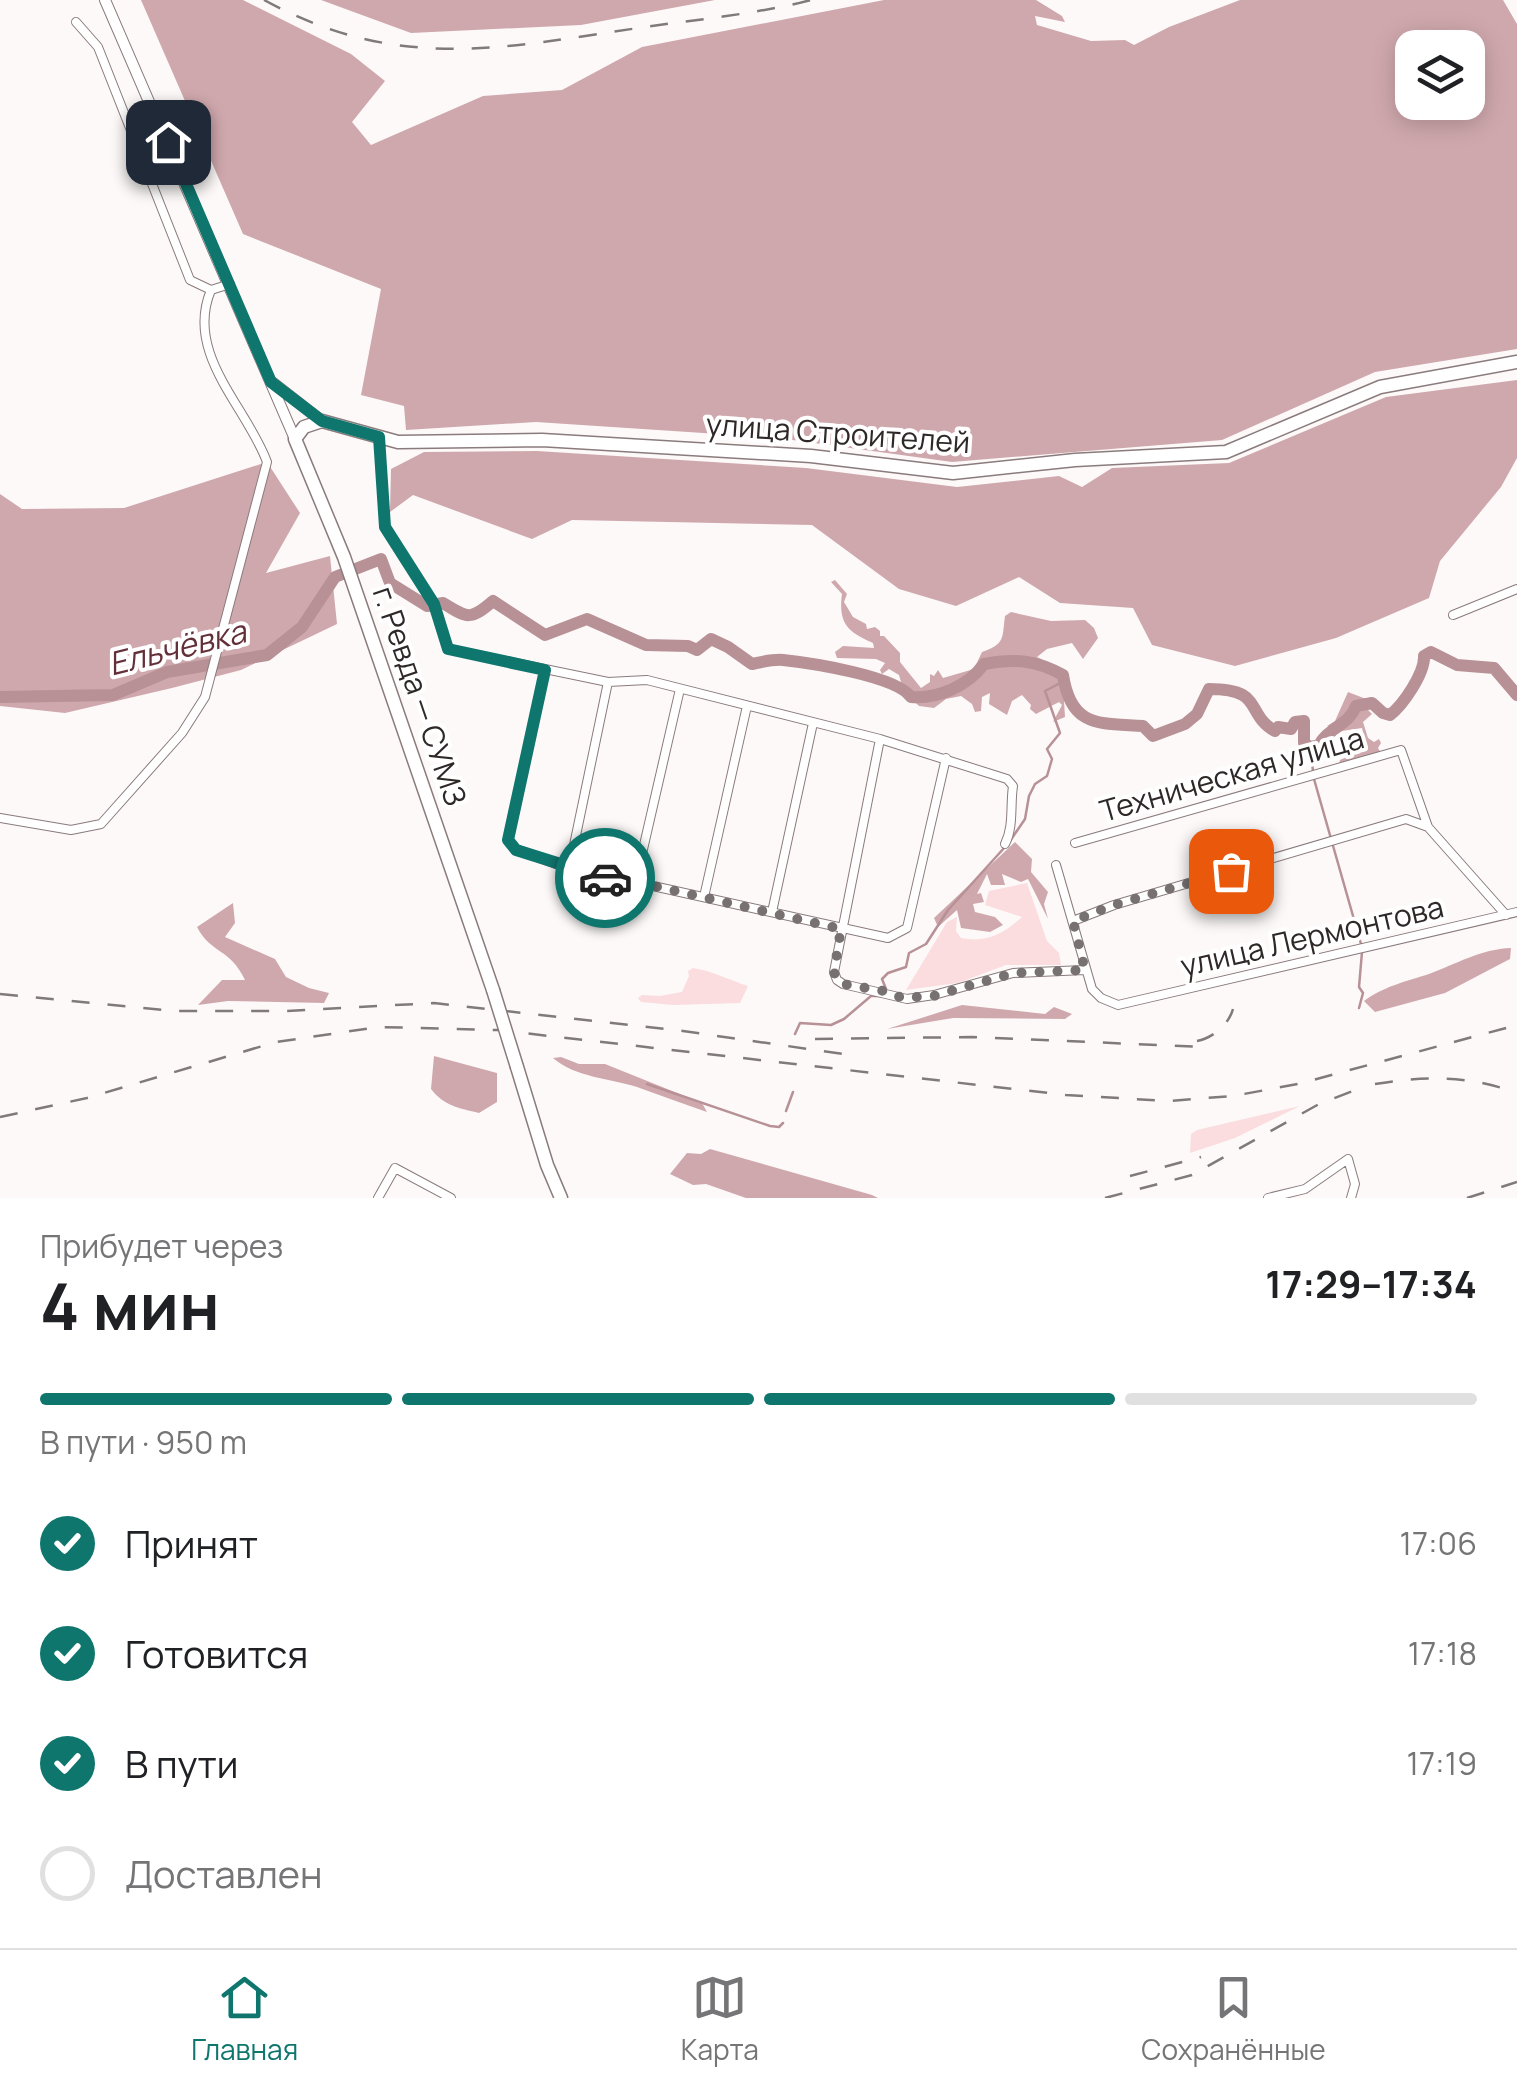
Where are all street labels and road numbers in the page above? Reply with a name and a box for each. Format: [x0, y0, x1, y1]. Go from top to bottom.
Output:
street label: улица Строителей [705, 403, 972, 462]
street label: г. Ревда — СУМЗ [364, 580, 477, 811]
street label: Техническая улица [1095, 716, 1368, 831]
street label: улица Лермонтова [1176, 885, 1447, 986]

